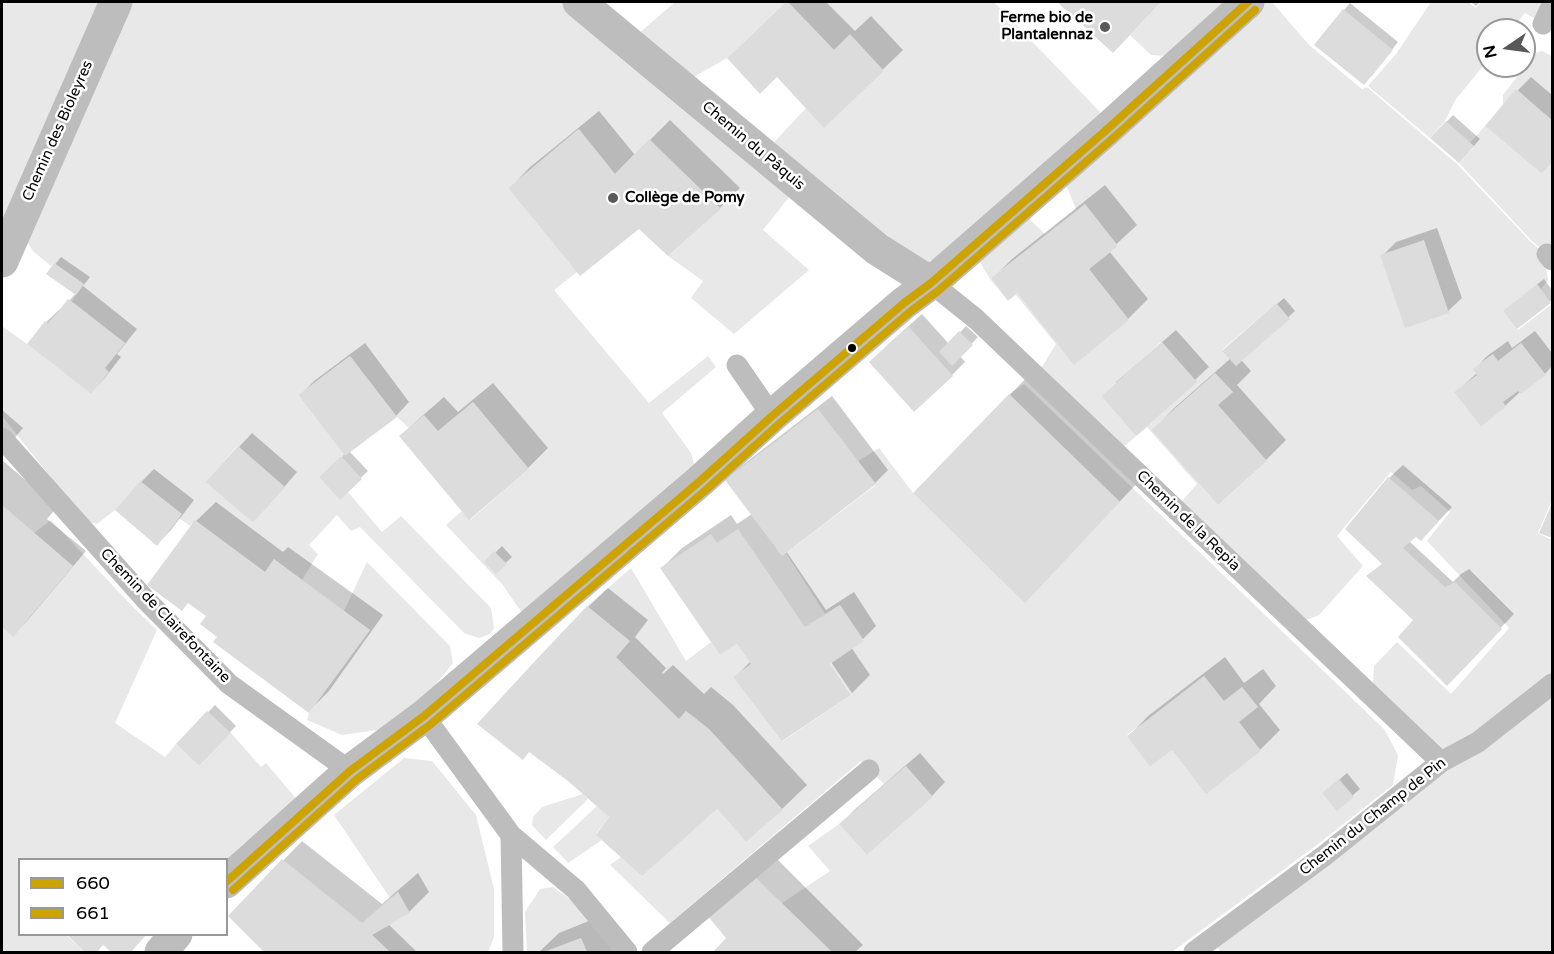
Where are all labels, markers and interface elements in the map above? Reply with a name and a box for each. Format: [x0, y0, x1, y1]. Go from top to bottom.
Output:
place label: Ferme bio de Plantalennaz [1000, 9, 1093, 44]
north arrow [1476, 18, 1536, 78]
marker: Ferme bio de Plantalennaz [1098, 20, 1112, 34]
text: N [1479, 43, 1502, 60]
street label: Chemin des Bioleyres [19, 58, 97, 204]
street label: Chemin du Pâquis [698, 98, 808, 194]
place label: Collège de Pomy [625, 189, 745, 207]
marker: Collège de Pomy [606, 191, 620, 205]
unlabelled marker [846, 342, 858, 354]
street label: Chemin de la Repia [1132, 467, 1244, 575]
street label: Chemin de Clairefontaine [96, 545, 234, 687]
street label: Chemin du Champ de Pin [1296, 754, 1450, 880]
legend [18, 858, 228, 936]
text: 660 [76, 872, 110, 894]
text: 661 [76, 902, 110, 924]

